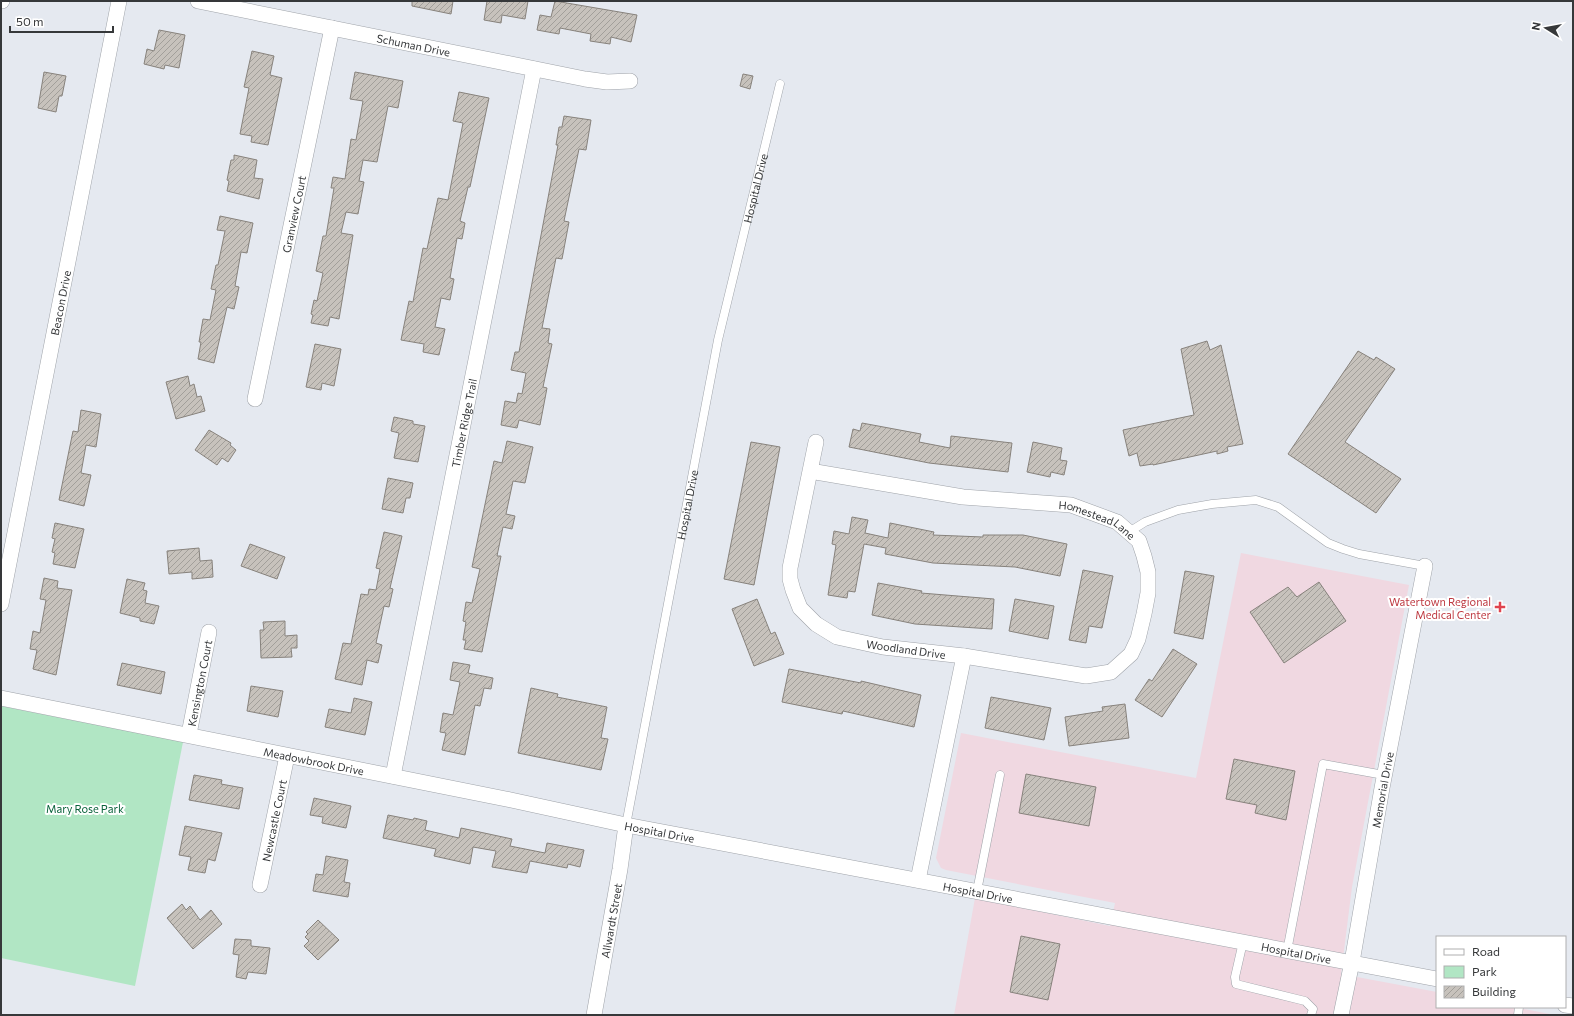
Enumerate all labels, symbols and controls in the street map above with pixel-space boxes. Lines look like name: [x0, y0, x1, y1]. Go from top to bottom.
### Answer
scale bar: [10, 8, 113, 34]
north arrow: [1526, 8, 1566, 48]
text: 50 m: [16, 14, 44, 28]
text: N: [1529, 21, 1543, 31]
street label: Schuman Drive: [376, 31, 452, 58]
street label: Hospital Drive: [740, 152, 770, 224]
street label: Granview Court: [279, 174, 308, 254]
street label: Beacon Drive: [47, 269, 73, 336]
street label: Timber Ridge Trail: [448, 377, 479, 469]
street label: Hospital Drive: [674, 468, 700, 541]
street label: Homestead Lane: [1058, 498, 1138, 542]
place label: Watertown Regional Medical Center: [1389, 595, 1492, 621]
marker: Watertown Regional Medical Center: [1494, 601, 1506, 613]
street label: Woodland Drive: [866, 637, 947, 661]
street label: Kensington Court: [184, 638, 214, 727]
street label: Meadowbrook Drive: [262, 744, 365, 777]
street label: Memorial Drive: [1369, 750, 1395, 829]
street label: Newcastle Court: [259, 778, 289, 862]
park label: Mary Rose Park: [46, 802, 124, 815]
street label: Hospital Drive: [624, 818, 696, 844]
street label: Hospital Drive: [942, 879, 1014, 905]
street label: Allwardt Street: [598, 881, 624, 959]
legend: [1436, 936, 1566, 1008]
street label: Hospital Drive: [1260, 939, 1332, 965]
text: Road: [1472, 944, 1500, 958]
text: Park: [1472, 964, 1498, 978]
text: Building: [1472, 984, 1516, 998]

